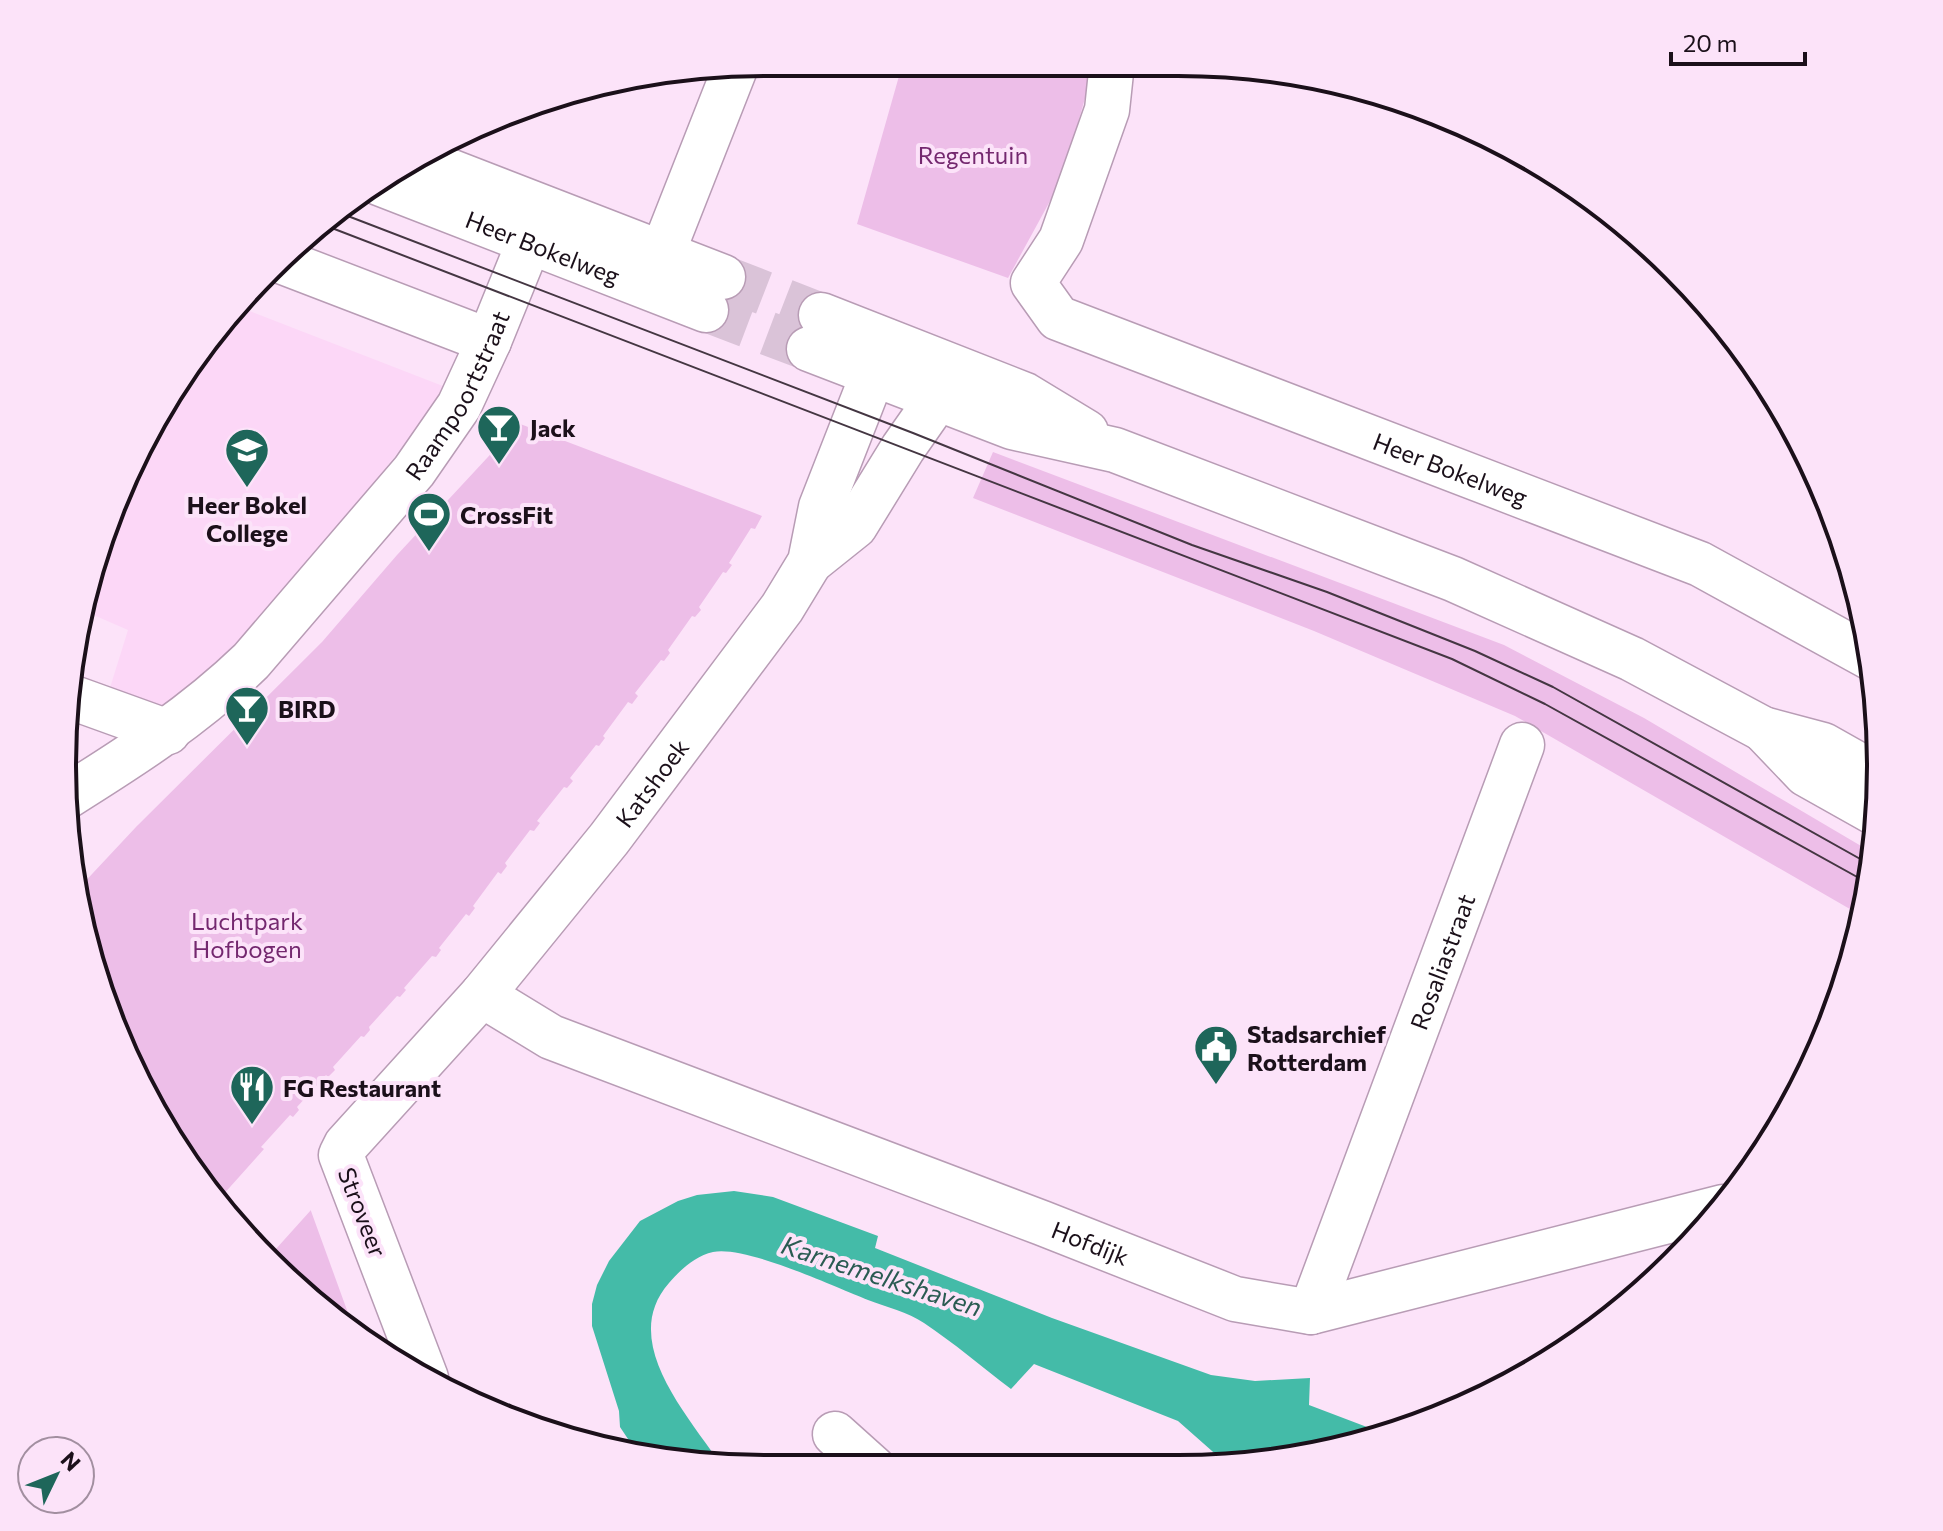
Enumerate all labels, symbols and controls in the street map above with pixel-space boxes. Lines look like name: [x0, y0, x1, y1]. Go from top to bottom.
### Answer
scale bar: [1671, 16, 1805, 66]
text: 20 m: [1683, 28, 1737, 57]
park label: Regentuin: [918, 140, 1028, 169]
street label: Heer Bokelweg: [462, 204, 624, 290]
street label: Raampoortstraat: [398, 306, 514, 485]
bar icon: Jack: [475, 403, 523, 466]
place label: Jack: [530, 413, 576, 442]
school or university icon: Heer Bokel College: [223, 426, 271, 489]
street label: Heer Bokelweg: [1369, 426, 1532, 511]
place label: Heer Bokel College: [187, 490, 307, 547]
sports icon: CrossFit: [405, 490, 453, 553]
place label: CrossFit: [460, 500, 553, 529]
bar icon: BIRD: [223, 684, 271, 747]
place label: BIRD: [278, 694, 336, 723]
street label: Katshoek: [609, 733, 694, 833]
street label: Rosaliastraat: [1403, 889, 1480, 1033]
park label: Luchtpark Hofbogen: [191, 906, 303, 963]
place label: Stadsarchief Rotterdam: [1247, 1019, 1386, 1076]
public building icon: Stadsarchief Rotterdam: [1192, 1023, 1240, 1086]
restaurant icon: FG Restaurant: [228, 1063, 276, 1126]
place label: FG Restaurant: [283, 1073, 441, 1102]
street label: Stroveer: [333, 1163, 393, 1261]
street label: Hofdijk: [1048, 1214, 1133, 1270]
water label: Karnemelkshaven: [778, 1228, 986, 1322]
north arrow: [16, 1435, 96, 1515]
text: N: [55, 1446, 86, 1476]

